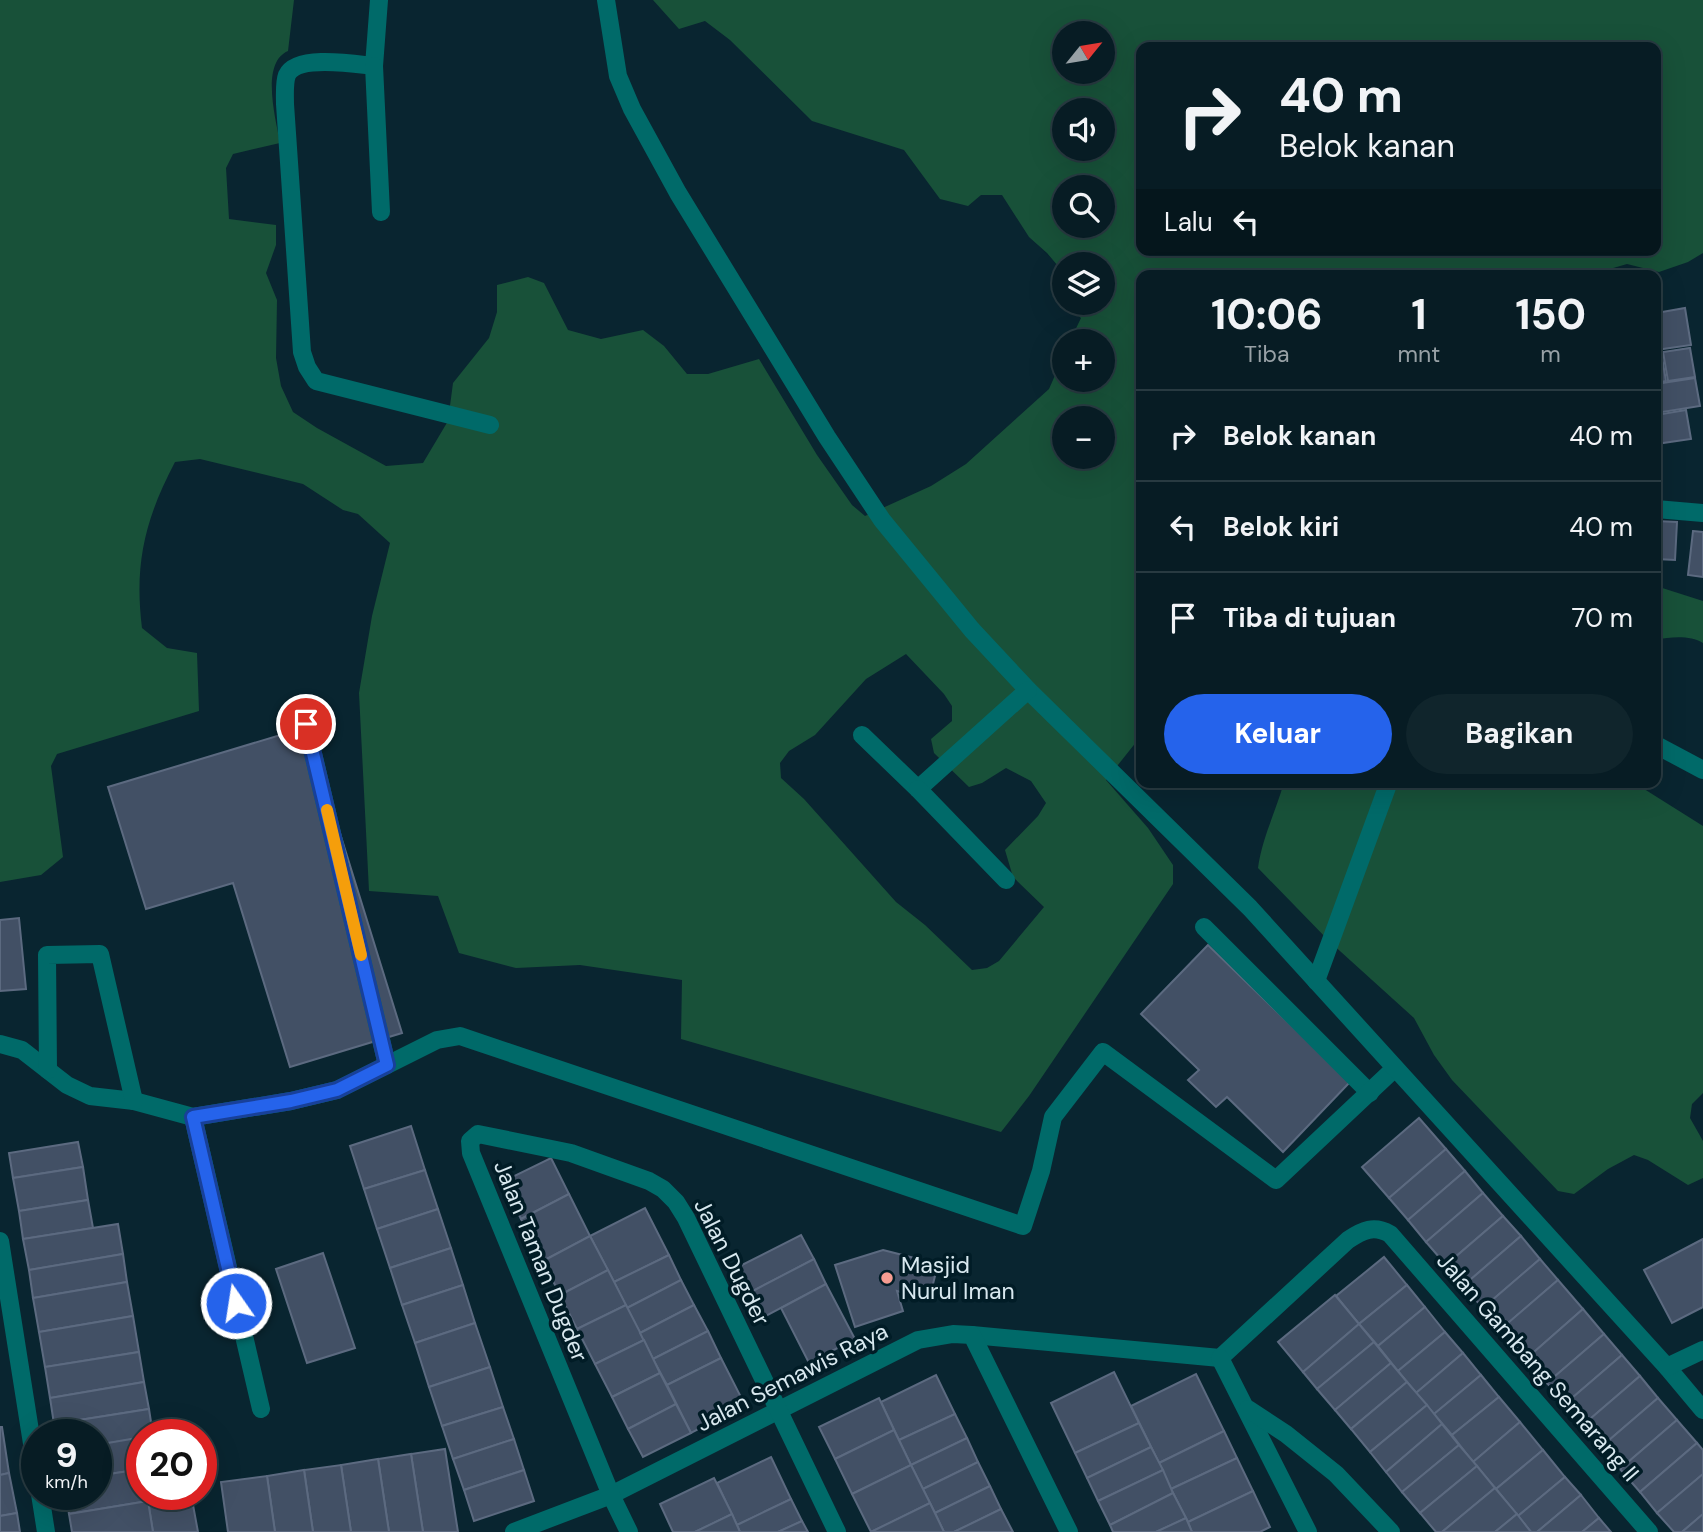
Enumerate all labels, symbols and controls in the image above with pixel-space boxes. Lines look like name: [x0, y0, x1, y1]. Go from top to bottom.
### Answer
north arrow: [1052, 21, 1115, 84]
map controls: [1052, 21, 1115, 469]
text: 40 m: [1279, 63, 1403, 127]
icon: right: [1164, 70, 1255, 161]
button: sound: [1052, 98, 1115, 161]
text: Belok kanan: [1279, 125, 1455, 167]
button: search: [1052, 175, 1115, 238]
icon: left: [1227, 203, 1265, 241]
text: Lalu: [1164, 205, 1213, 239]
button: layers: [1052, 252, 1115, 315]
text: 10:06: [1211, 287, 1323, 342]
text: 1: [1411, 287, 1427, 342]
text: 150: [1515, 287, 1586, 342]
button: +: [1052, 329, 1115, 392]
text: Tiba: [1244, 339, 1289, 369]
text: mnt: [1398, 339, 1440, 369]
text: m: [1540, 339, 1561, 369]
button: −: [1052, 406, 1115, 469]
icon: right: [1164, 417, 1202, 455]
text: Belok kanan: [1223, 419, 1376, 453]
text: 40 m: [1569, 419, 1633, 453]
icon: left: [1164, 508, 1202, 546]
text: Belok kiri: [1223, 510, 1339, 544]
text: 40 m: [1569, 510, 1633, 544]
icon: arrive: [1164, 599, 1202, 637]
text: Tiba di tujuan: [1223, 601, 1396, 635]
text: 70 m: [1572, 601, 1633, 635]
pin: [276, 694, 336, 754]
button: Keluar: [1164, 694, 1392, 774]
button: Bagikan: [1406, 694, 1633, 774]
icon: arrive: [287, 705, 325, 743]
street label: Jalan Taman Dugder: [487, 1156, 595, 1366]
street label: Jalan Dugder: [687, 1194, 777, 1330]
street label: Jalan Gambang Semarang II: [1430, 1246, 1646, 1488]
place label: Masjid Nurul Iman: [901, 1250, 1015, 1306]
position arrow: [199, 1266, 273, 1340]
marker: Masjid Nurul Iman: [879, 1270, 895, 1286]
street label: Jalan Semawis Raya: [691, 1316, 893, 1438]
speed limit sign: 20: [126, 1419, 217, 1510]
text: 9: [55, 1432, 78, 1478]
text: km/h: [45, 1470, 88, 1494]

